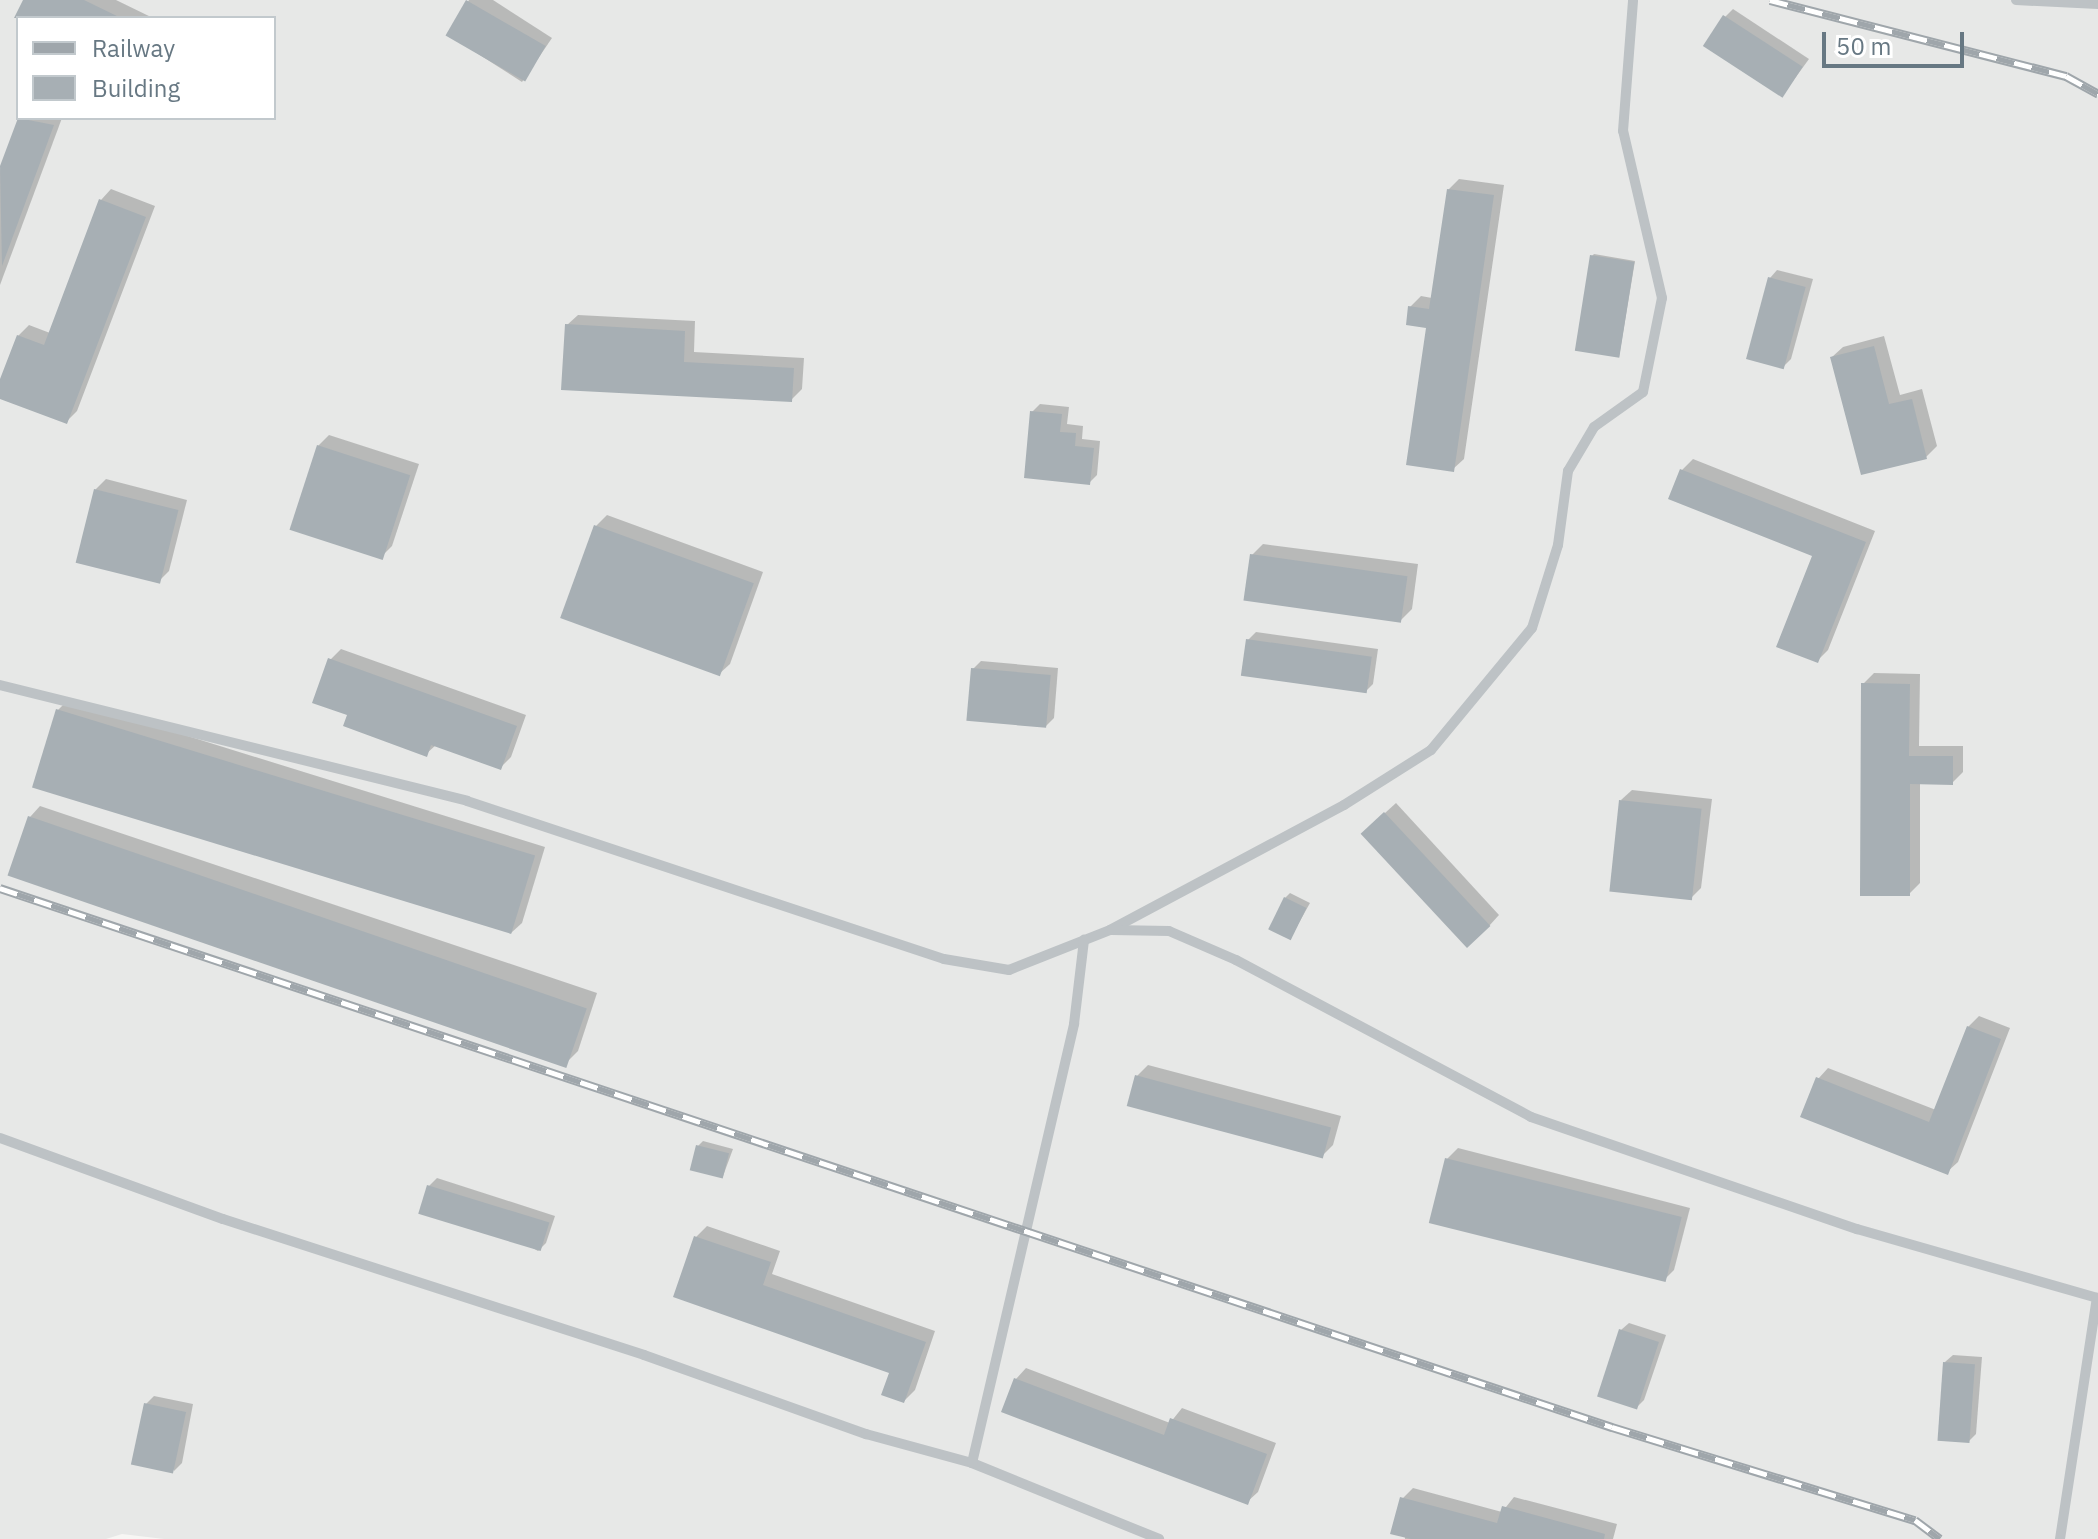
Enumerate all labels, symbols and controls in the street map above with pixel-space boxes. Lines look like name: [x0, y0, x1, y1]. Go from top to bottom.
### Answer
legend: [16, 16, 276, 120]
scale bar: [1826, 16, 1968, 66]
text: 50 m: [1836, 30, 1891, 62]
text: Railway: [92, 32, 175, 64]
text: Building: [92, 72, 180, 104]

